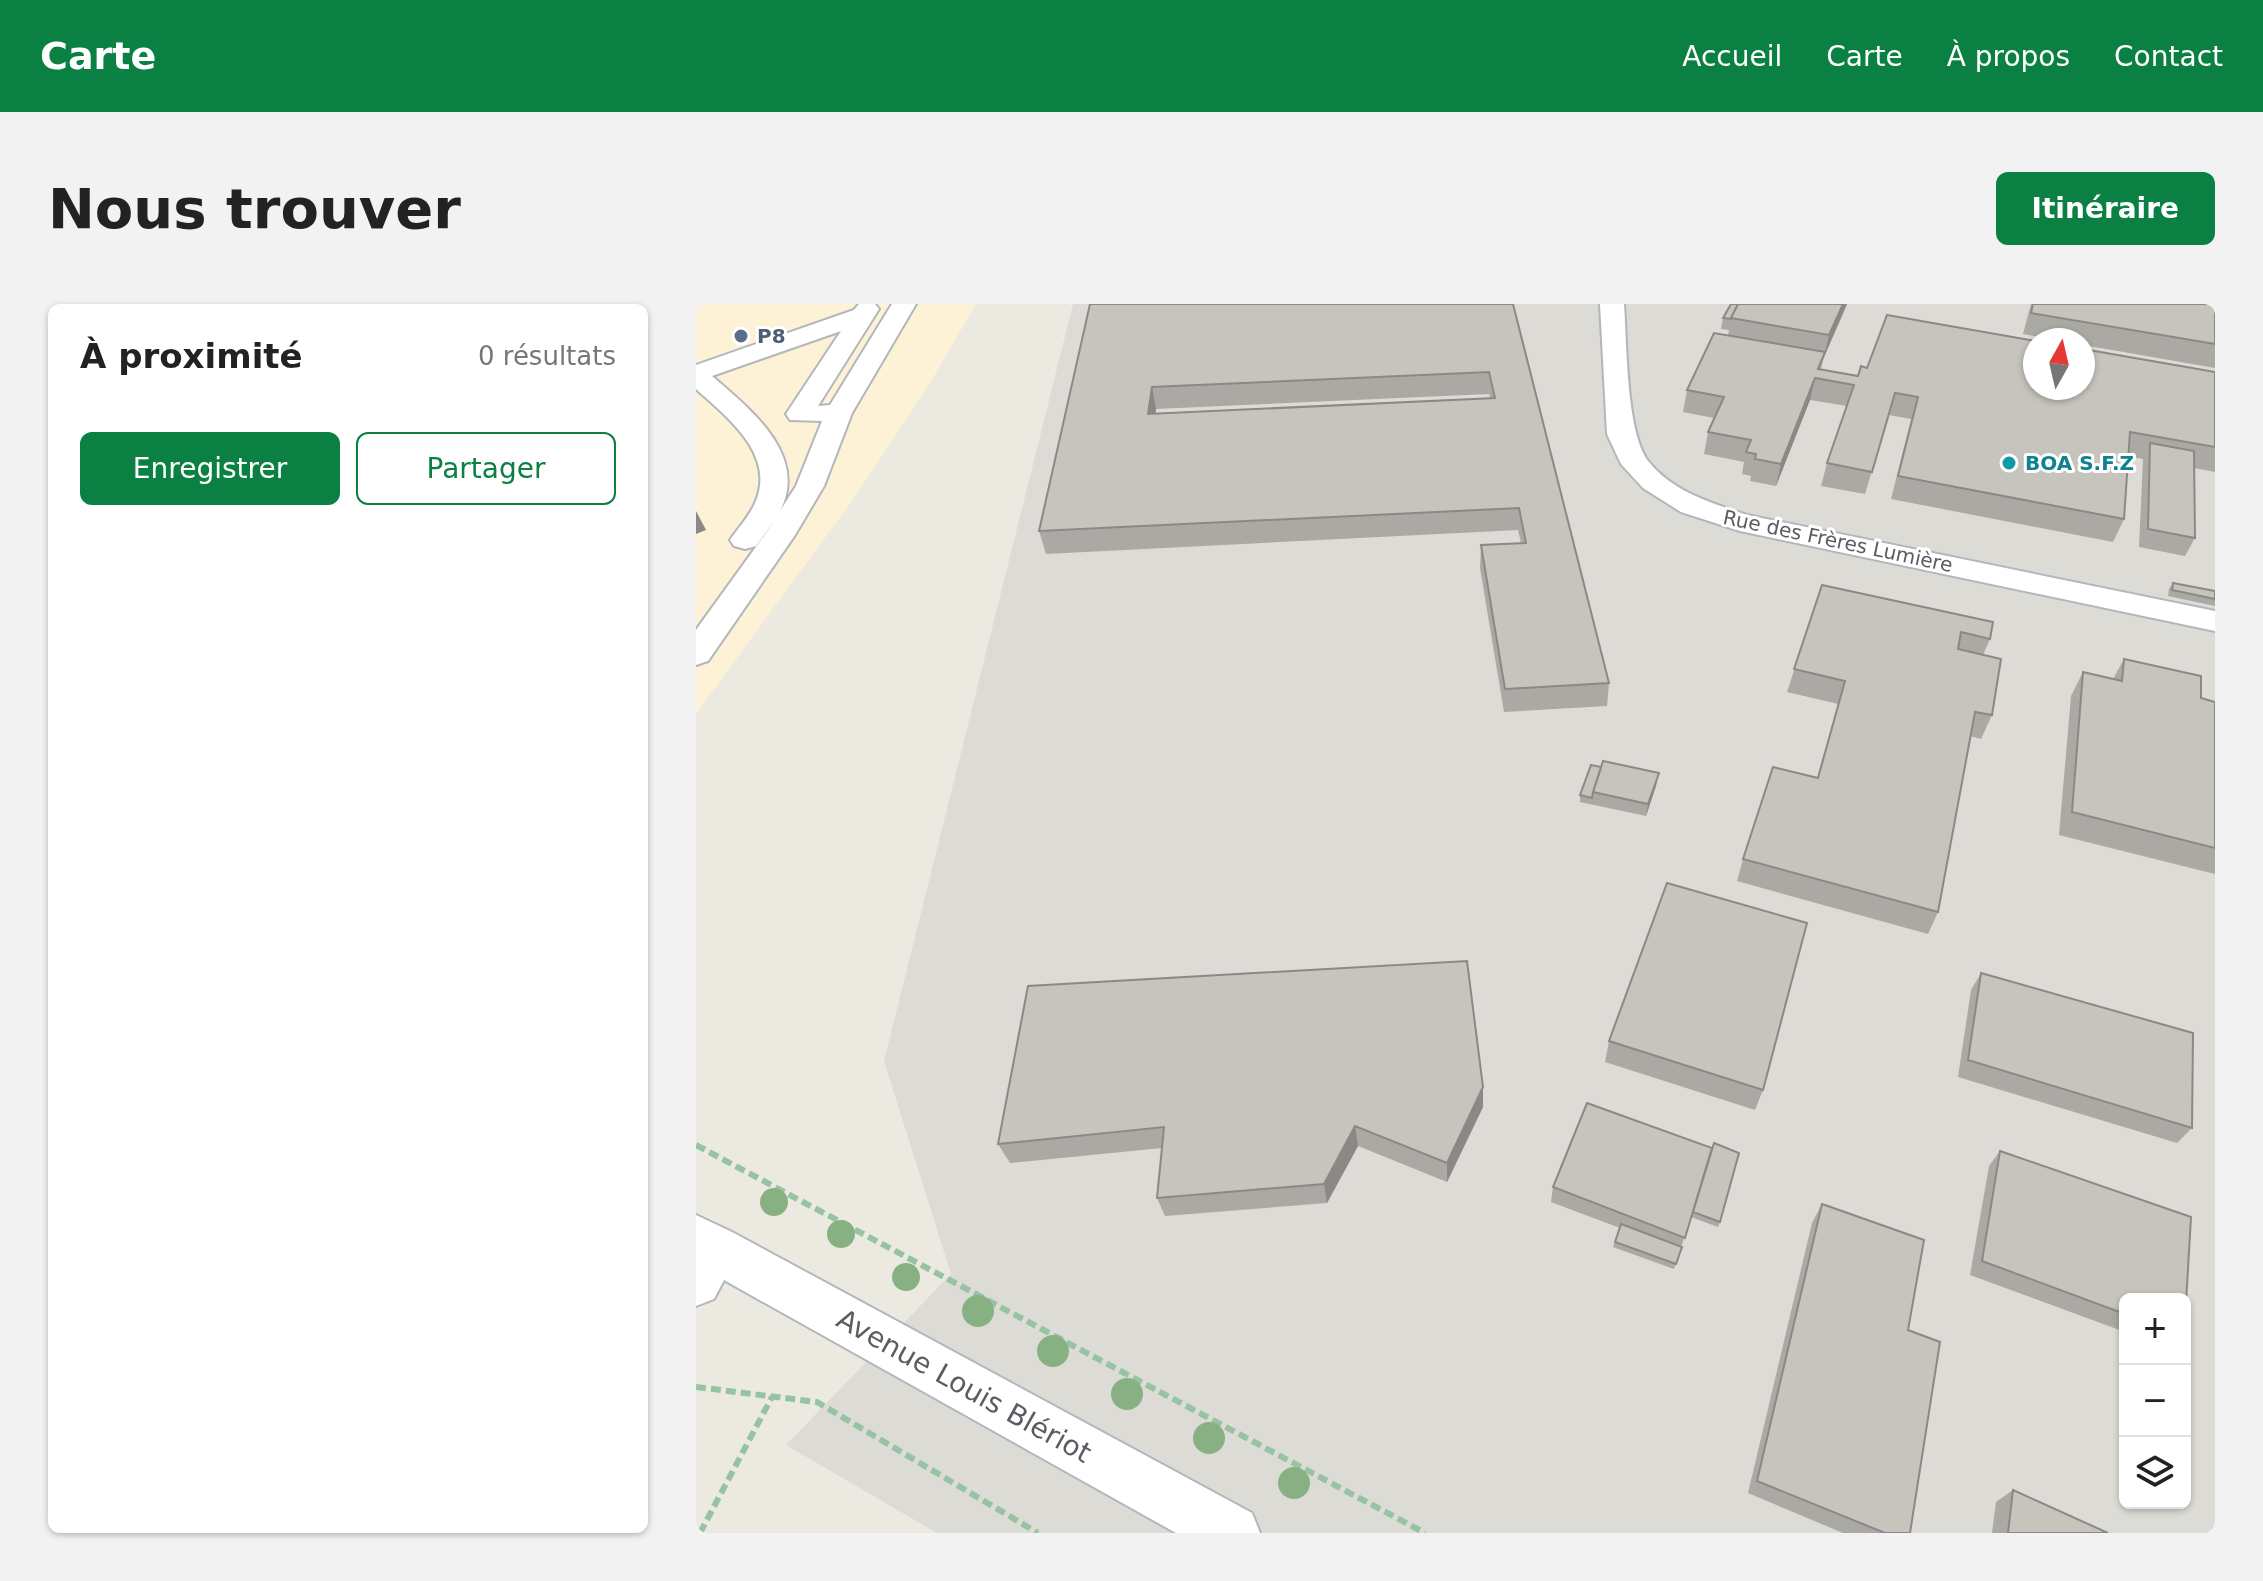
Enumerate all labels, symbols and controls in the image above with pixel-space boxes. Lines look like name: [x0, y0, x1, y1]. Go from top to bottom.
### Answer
text: Carte: [40, 34, 156, 78]
text: Accueil: [1682, 40, 1782, 73]
text: Carte: [1826, 40, 1903, 73]
text: À propos: [1947, 40, 2070, 73]
text: Contact: [2114, 40, 2223, 73]
button: Itinéraire: [1996, 172, 2215, 245]
text: Nous trouver: [48, 176, 461, 241]
place label: P8: [757, 324, 786, 348]
marker: P8: [732, 327, 750, 345]
north arrow: [2023, 328, 2095, 400]
text: À proximité: [80, 336, 303, 376]
text: 0 résultats: [478, 341, 616, 371]
button: Enregistrer: [80, 432, 340, 505]
button: Partager: [356, 432, 616, 505]
place label: BOA S.F.Z: [2025, 451, 2134, 475]
marker: BOA S.F.Z: [2000, 454, 2018, 472]
street label: Rue des Frères Lumière: [1721, 505, 1955, 577]
map controls: [2119, 1293, 2191, 1509]
button: +: [2119, 1293, 2191, 1365]
street label: Avenue Louis Blériot: [831, 1302, 1097, 1470]
button: −: [2119, 1365, 2191, 1437]
button: layers: [2119, 1437, 2191, 1509]

